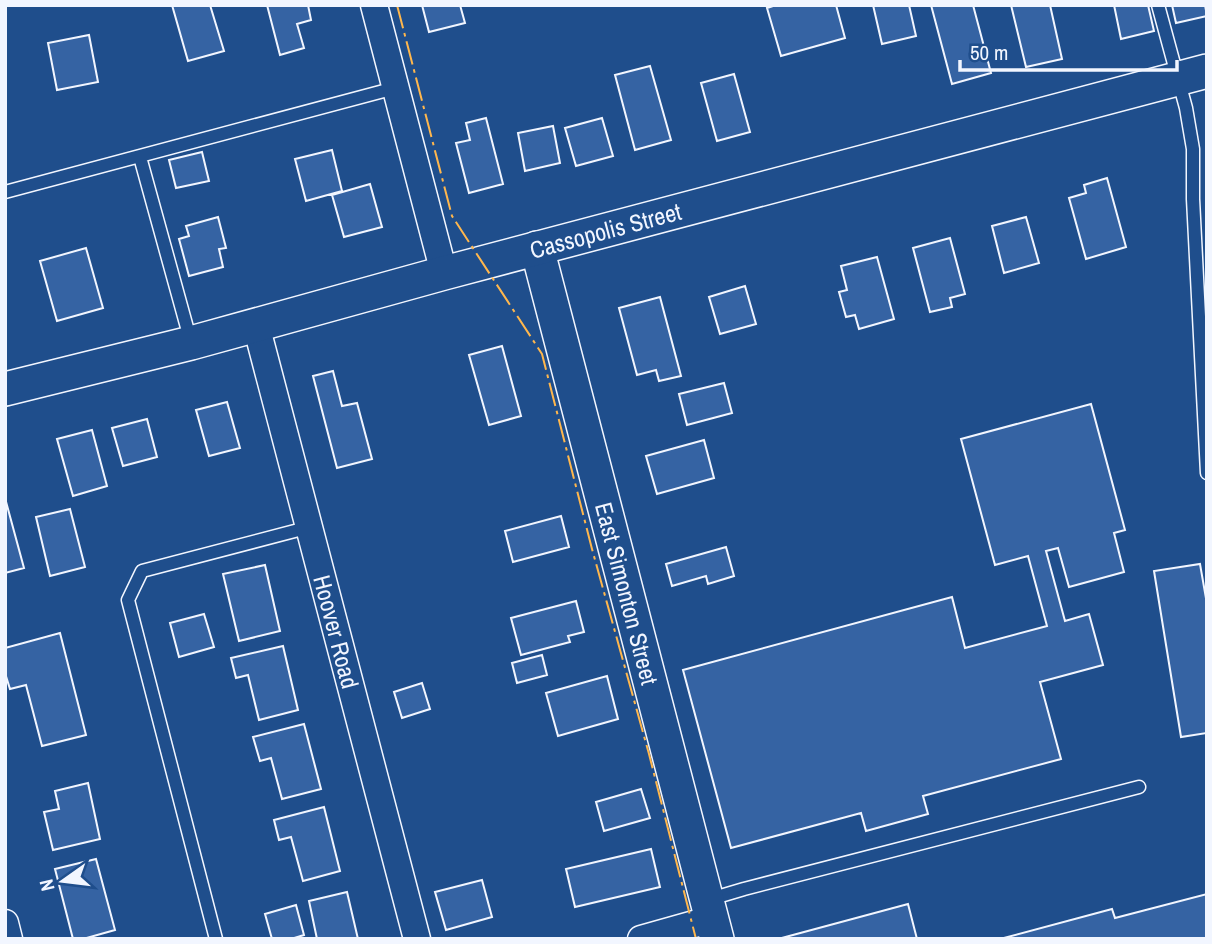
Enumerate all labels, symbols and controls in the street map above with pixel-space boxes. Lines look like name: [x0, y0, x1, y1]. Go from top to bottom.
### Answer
scale bar: [960, 28, 1177, 72]
text: 50 m: [970, 38, 1008, 67]
street label: Cassopolis Street: [526, 195, 685, 266]
street label: East Simonton Street: [588, 499, 666, 689]
street label: Hoover Road: [306, 571, 367, 692]
north arrow: [28, 846, 98, 916]
text: N: [33, 877, 60, 894]

